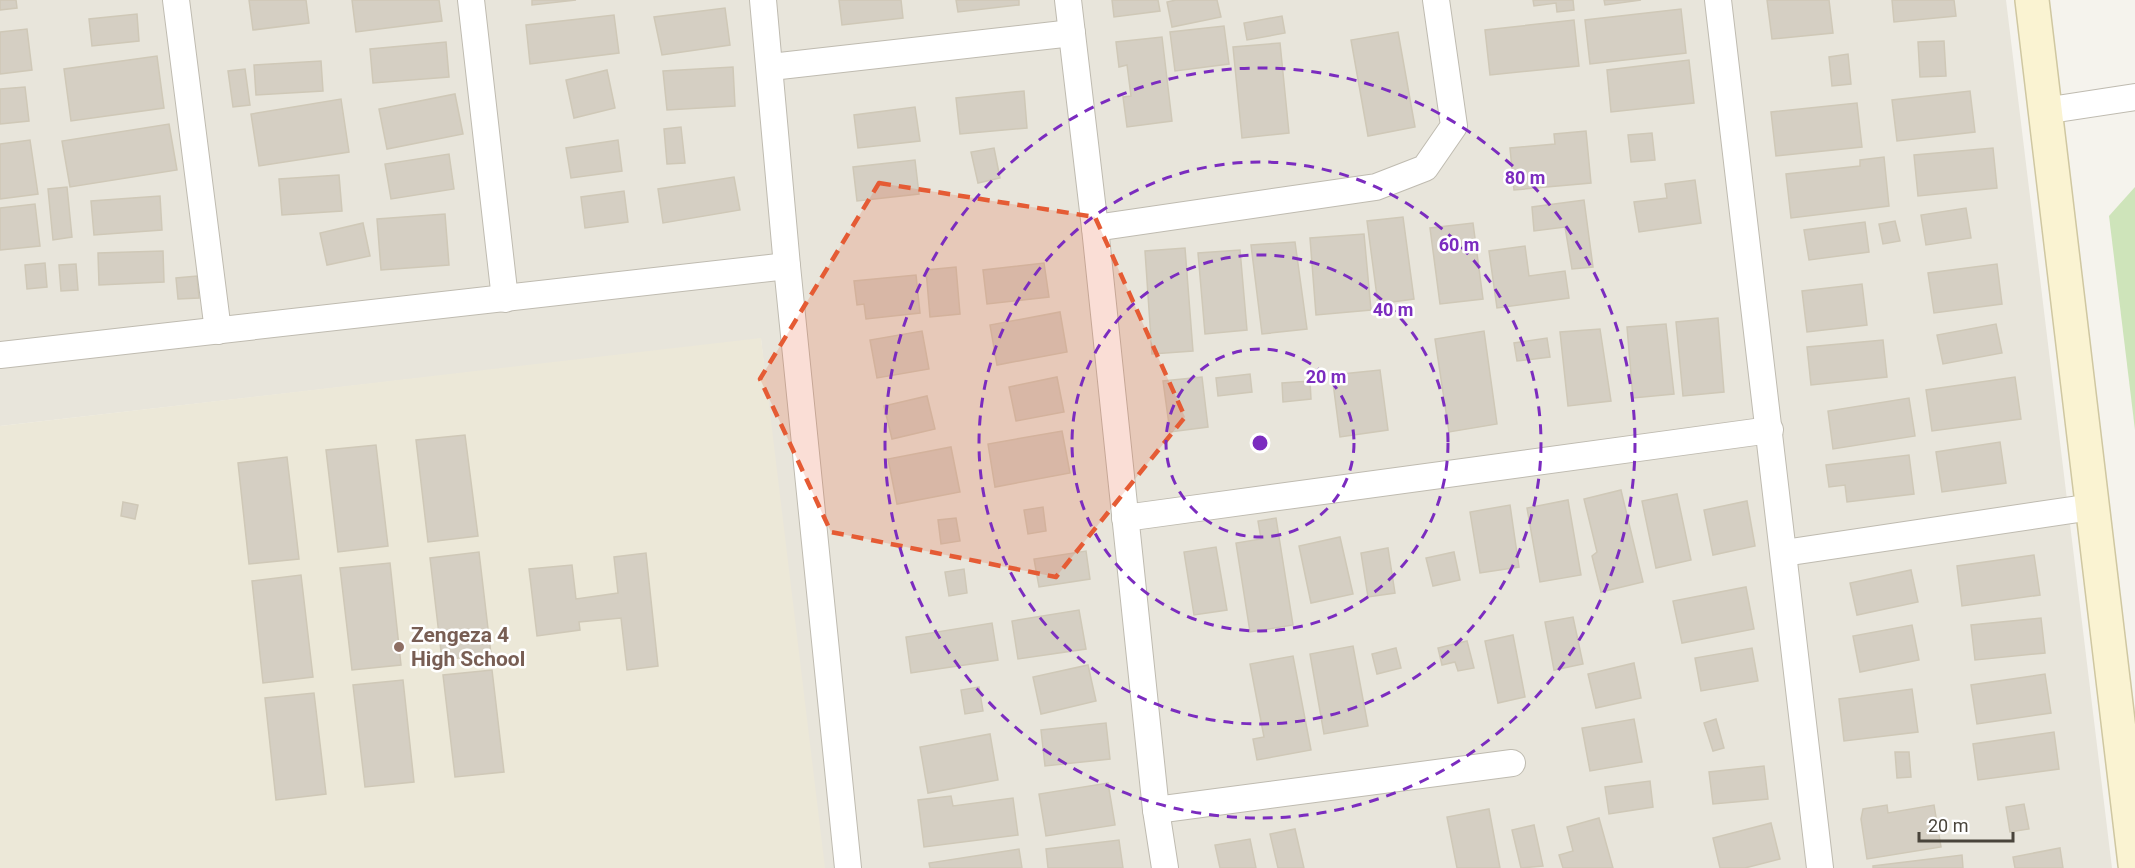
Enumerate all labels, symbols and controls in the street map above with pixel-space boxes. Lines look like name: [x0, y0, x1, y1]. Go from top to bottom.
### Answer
text: 80 m: [1505, 167, 1545, 188]
text: 60 m: [1439, 234, 1479, 255]
text: 40 m: [1373, 299, 1413, 320]
text: 20 m: [1306, 366, 1346, 387]
centre of rings: [1250, 433, 1270, 453]
place label: Zengeza 4 High School: [411, 623, 525, 671]
marker: Zengeza 4 High School: [392, 640, 406, 654]
scale bar: [1919, 805, 2014, 843]
text: 20 m: [1928, 815, 1968, 836]

